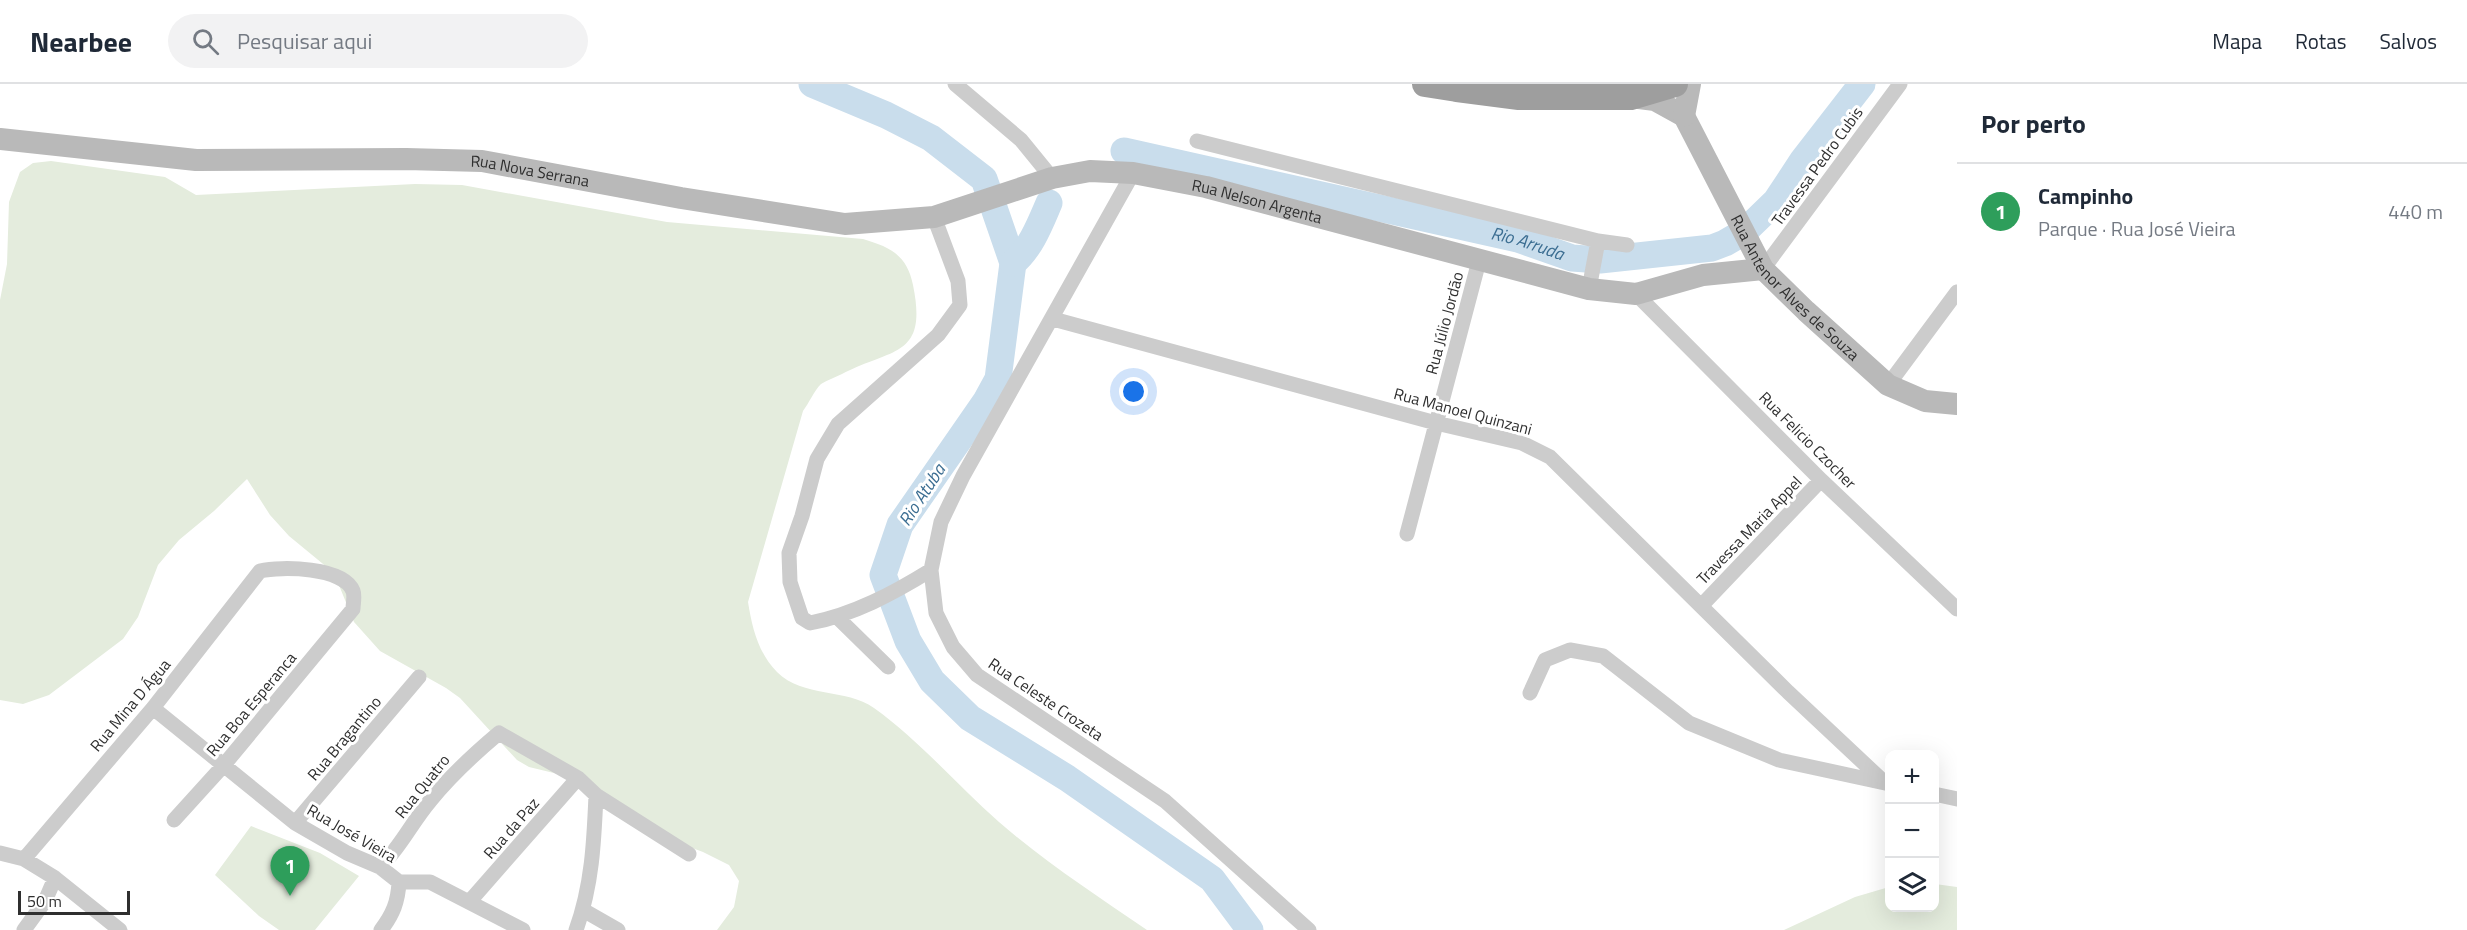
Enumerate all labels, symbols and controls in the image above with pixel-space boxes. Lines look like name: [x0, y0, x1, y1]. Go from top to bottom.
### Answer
search box: [168, 14, 588, 68]
text: Nearbee: [30, 20, 132, 63]
text: Pesquisar aqui: [237, 24, 372, 58]
icon: search: [189, 25, 222, 58]
text: Mapa: [2212, 25, 2262, 57]
text: Rotas: [2295, 25, 2346, 57]
text: Salvos: [2379, 25, 2437, 57]
street label: Travessa Pedro Cubis: [1765, 101, 1869, 231]
text: Por perto: [1981, 104, 2086, 143]
street label: Rua Nova Serrana: [470, 149, 592, 193]
street label: Rua Nelson Argenta: [1190, 173, 1325, 229]
text: Campinho: [2038, 179, 2133, 213]
text: 1: [1995, 196, 2006, 227]
text: 440 m: [2388, 196, 2443, 227]
street label: Rua Antenor Alves de Souza: [1725, 210, 1865, 366]
text: Parque · Rua José Vieira: [2038, 213, 2236, 244]
water label: Rio Arruda: [1489, 219, 1569, 267]
street label: Rua Júlio Jordão: [1419, 269, 1469, 377]
your location: [1119, 377, 1148, 406]
street label: Rua Manoel Quinzani: [1391, 381, 1535, 441]
street label: Rua Felicio Czocher: [1754, 386, 1863, 495]
water label: Rio Atuba: [891, 458, 952, 531]
street label: Travessa Maria Appel: [1691, 470, 1807, 590]
street label: Rua Boa Esperanca: [200, 647, 302, 761]
street label: Rua Celeste Crozeta: [984, 652, 1108, 746]
street label: Rua Mina D Água: [84, 653, 176, 757]
street label: Rua Bragantino: [301, 690, 387, 786]
street label: Rua Quatro: [389, 749, 455, 823]
map controls: [1885, 750, 1939, 912]
button: +: [1885, 750, 1939, 804]
street label: Rua da Paz: [477, 792, 545, 864]
street label: Rua José Vieira: [303, 798, 401, 868]
button: −: [1885, 804, 1939, 858]
pin: 1: [270, 846, 310, 896]
button: layers: [1885, 858, 1939, 912]
scale bar: [18, 888, 130, 916]
text: 50 m: [27, 889, 62, 913]

